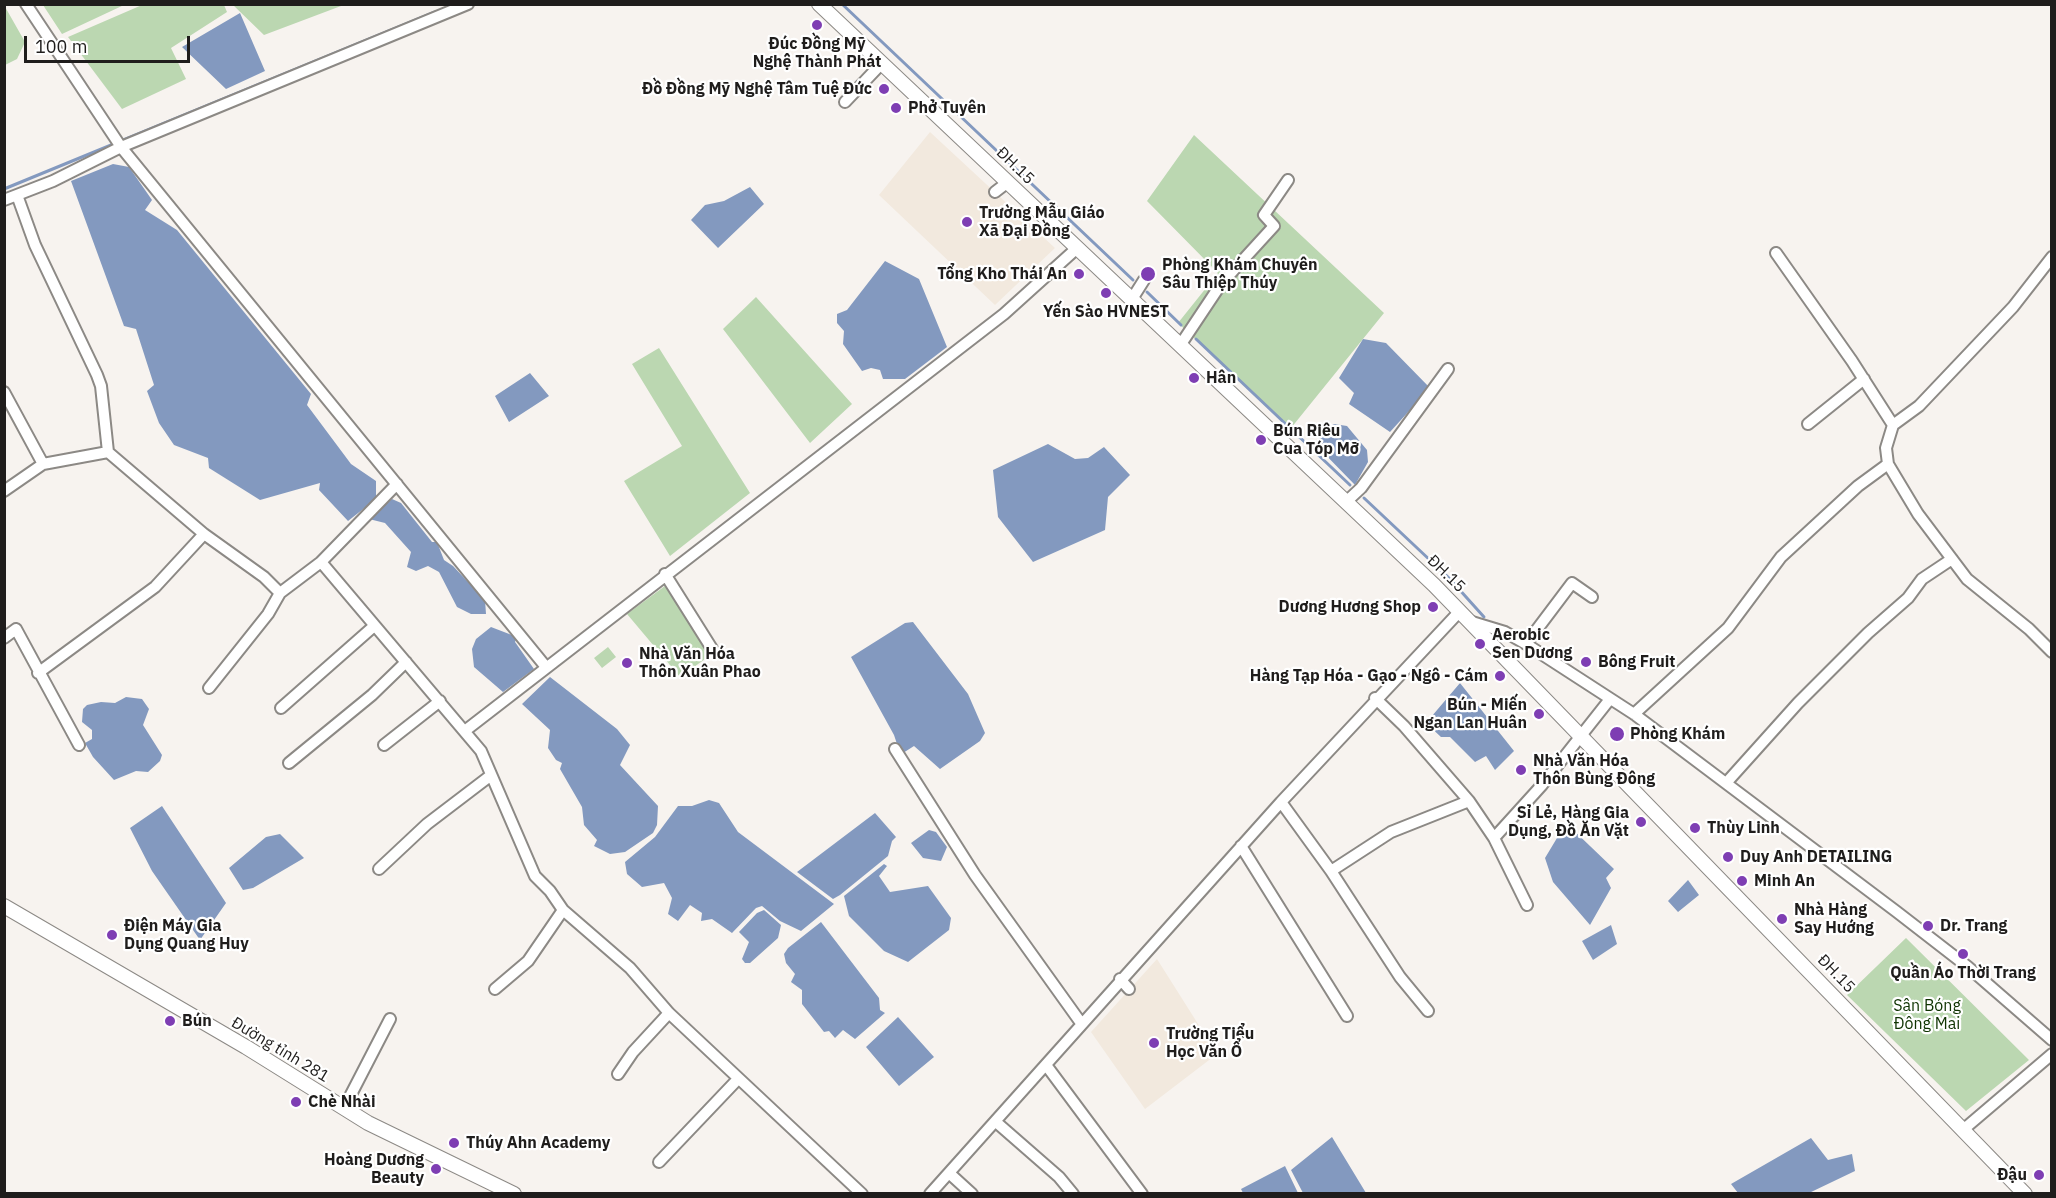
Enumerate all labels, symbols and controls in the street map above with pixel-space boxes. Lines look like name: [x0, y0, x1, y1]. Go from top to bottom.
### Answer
marker: Đúc Đồng Mỹ Nghệ Thành Phát: [810, 18, 824, 32]
scale bar: [27, 24, 194, 62]
place label: Đúc Đồng Mỹ Nghệ Thành Phát: [753, 34, 881, 72]
text: 100 m: [35, 35, 87, 58]
place label: Đồ Đồng Mỹ Nghệ Tâm Tuệ Đức: [642, 79, 872, 99]
marker: Đồ Đồng Mỹ Nghệ Tâm Tuệ Đức: [877, 82, 891, 96]
place label: Phở Tuyên: [908, 98, 986, 118]
marker: Phở Tuyên: [889, 101, 903, 115]
street label: ĐH.15: [992, 143, 1038, 189]
place label: Trường Mẫu Giáo Xã Đại Đồng: [979, 203, 1105, 241]
marker: Trường Mẫu Giáo Xã Đại Đồng: [960, 215, 974, 229]
place label: Phòng Khám Chuyên Sâu Thiệp Thúy: [1162, 255, 1317, 293]
place label: Tổng Kho Thái An: [937, 264, 1067, 284]
marker: Phòng Khám Chuyên Sâu Thiệp Thúy: [1139, 265, 1157, 283]
marker: Tổng Kho Thái An: [1072, 267, 1086, 281]
marker: Yến Sào HVNEST: [1099, 286, 1113, 300]
place label: Yến Sào HVNEST: [1043, 302, 1169, 322]
place label: Hân: [1206, 368, 1236, 388]
marker: Hân: [1187, 371, 1201, 385]
place label: Bún Riêu Cua Tóp Mỡ: [1273, 421, 1359, 459]
marker: Bún Riêu Cua Tóp Mỡ: [1254, 433, 1268, 447]
street label: ĐH.15: [1423, 551, 1469, 597]
place label: Dương Hương Shop: [1279, 597, 1421, 617]
marker: Dương Hương Shop: [1426, 600, 1440, 614]
place label: Aerobic Sen Dương: [1492, 625, 1572, 663]
marker: Aerobic Sen Dương: [1473, 637, 1487, 651]
place label: Nhà Văn Hóa Thôn Xuân Phao: [639, 644, 761, 682]
place label: Bông Fruit: [1598, 652, 1675, 672]
marker: Bông Fruit: [1579, 655, 1593, 669]
marker: Nhà Văn Hóa Thôn Xuân Phao: [620, 656, 634, 670]
place label: Hàng Tạp Hóa - Gạo - Ngô - Cám: [1250, 666, 1488, 686]
marker: Hàng Tạp Hóa - Gạo - Ngô - Cám: [1493, 669, 1507, 683]
place label: Bún - Miến Ngan Lan Huân: [1413, 695, 1527, 733]
marker: Bún - Miến Ngan Lan Huân: [1532, 707, 1546, 721]
place label: Phòng Khám: [1630, 724, 1725, 744]
marker: Phòng Khám: [1608, 725, 1626, 743]
place label: Nhà Văn Hóa Thôn Bùng Đông: [1533, 751, 1655, 789]
marker: Nhà Văn Hóa Thôn Bùng Đông: [1514, 763, 1528, 777]
place label: Sỉ Lẻ, Hàng Gia Dụng, Đồ Ăn Vặt: [1508, 803, 1629, 841]
marker: Sỉ Lẻ, Hàng Gia Dụng, Đồ Ăn Vặt: [1634, 815, 1648, 829]
place label: Thùy Linh: [1707, 818, 1780, 838]
marker: Thùy Linh: [1688, 821, 1702, 835]
place label: Duy Anh DETAILING: [1740, 847, 1892, 867]
marker: Duy Anh DETAILING: [1721, 850, 1735, 864]
place label: Minh An: [1754, 871, 1815, 891]
marker: Minh An: [1735, 874, 1749, 888]
place label: Nhà Hàng Say Hướng: [1794, 900, 1874, 938]
marker: Nhà Hàng Say Hướng: [1775, 912, 1789, 926]
place label: Điện Máy Gia Dụng Quang Huy: [124, 916, 249, 954]
place label: Dr. Trang: [1940, 916, 2007, 936]
marker: Dr. Trang: [1921, 919, 1935, 933]
marker: Điện Máy Gia Dụng Quang Huy: [105, 928, 119, 942]
marker: Quần Áo Thời Trang: [1956, 947, 1970, 961]
street label: ĐH.15: [1813, 951, 1859, 997]
place label: Quần Áo Thời Trang: [1890, 963, 2036, 983]
park label: Sân Bóng Đông Mai: [1893, 996, 1961, 1034]
place label: Bún: [182, 1011, 212, 1031]
street label: Đường tỉnh 281: [228, 1013, 332, 1087]
marker: Bún: [163, 1014, 177, 1028]
place label: Trường Tiểu Học Văn Ổ: [1166, 1024, 1254, 1062]
marker: Trường Tiểu Học Văn Ổ: [1147, 1036, 1161, 1050]
place label: Chè Nhài: [308, 1092, 376, 1112]
marker: Chè Nhài: [289, 1095, 303, 1109]
place label: Thúy Ahn Academy: [466, 1133, 610, 1153]
marker: Thúy Ahn Academy: [447, 1136, 461, 1150]
place label: Hoàng Dương Beauty: [324, 1150, 424, 1188]
marker: Hoàng Dương Beauty: [429, 1162, 443, 1176]
place label: Đậu: [1997, 1165, 2027, 1185]
marker: Đậu: [2032, 1168, 2046, 1182]

